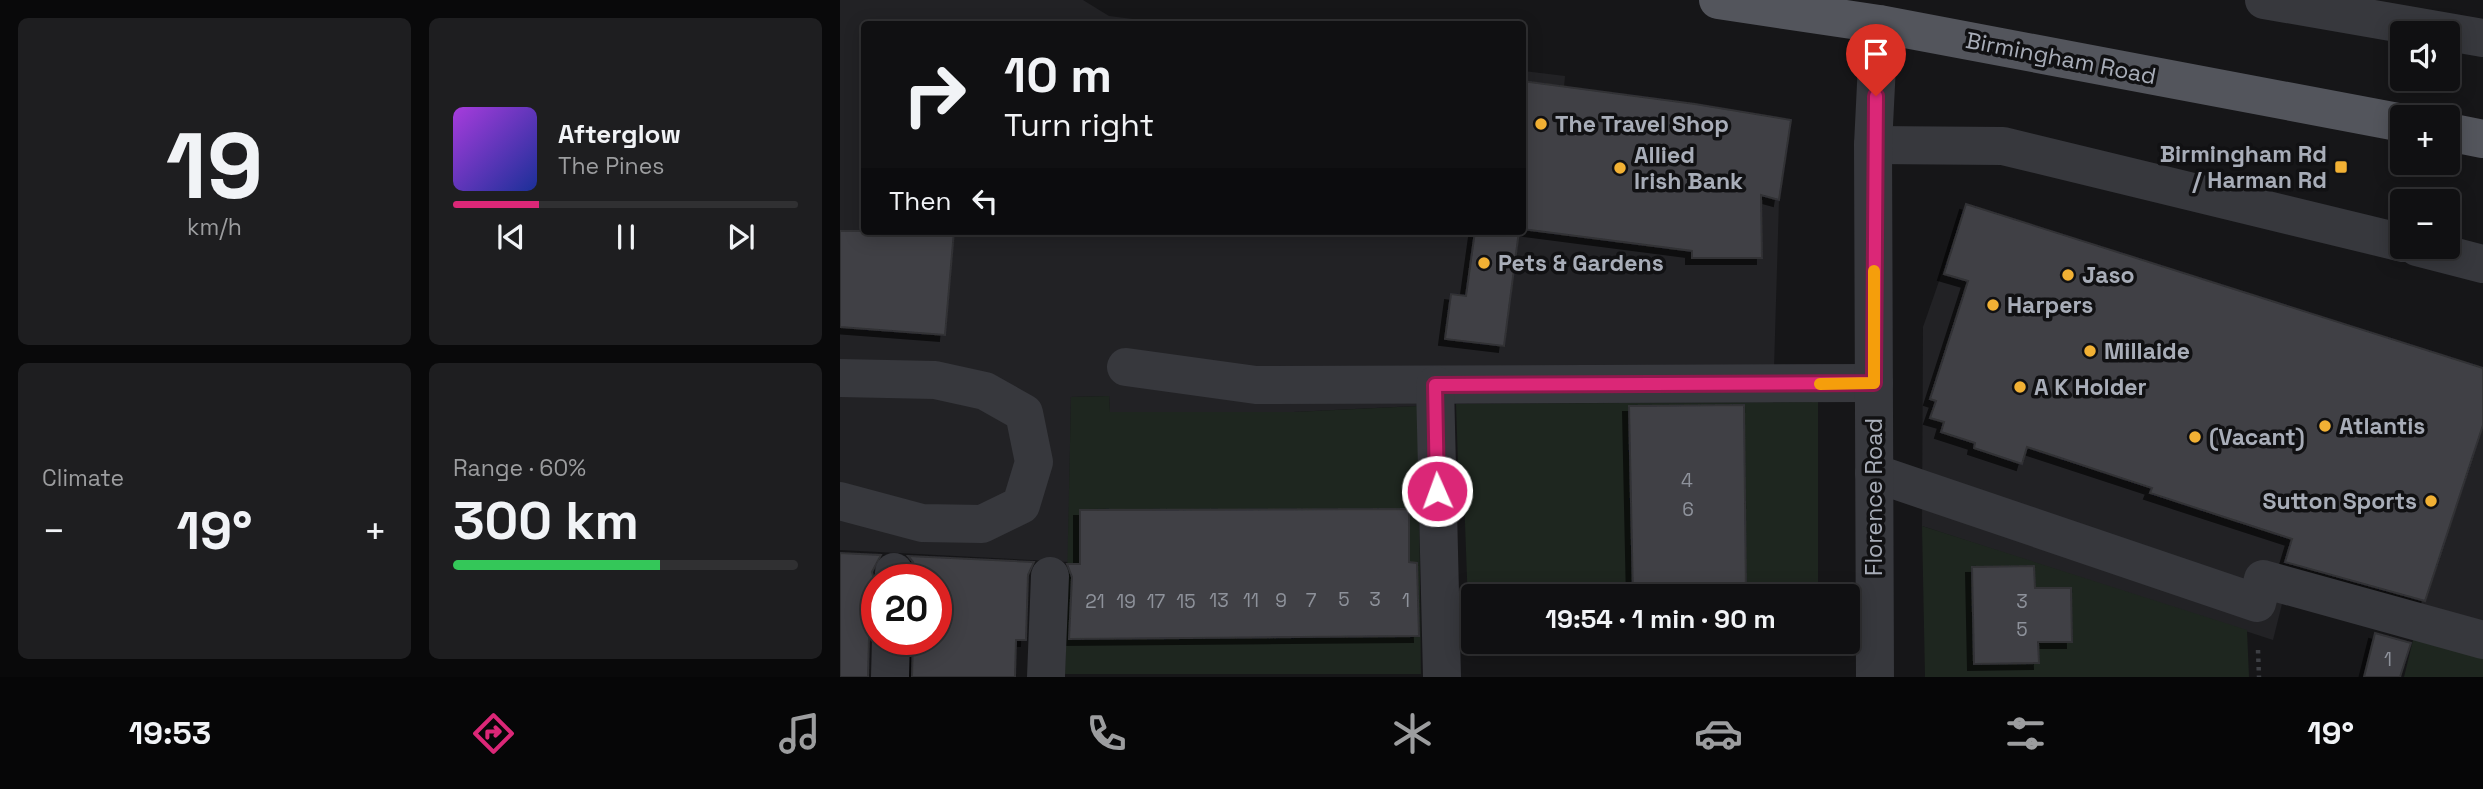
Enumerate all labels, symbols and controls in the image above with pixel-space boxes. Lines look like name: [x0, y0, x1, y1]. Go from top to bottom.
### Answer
map controls: [2390, 21, 2460, 259]
button: sound: [2390, 21, 2460, 91]
pin: [1846, 24, 1906, 96]
street label: Birmingham Road: [1963, 25, 2159, 91]
icon: arrive: [1857, 35, 1895, 73]
text: 10 m: [1004, 44, 1112, 106]
icon: right: [889, 49, 980, 140]
text: Turn right: [1004, 105, 1154, 145]
button: +: [2390, 105, 2460, 175]
text: 19: [166, 108, 263, 225]
place label: The Travel Shop: [1555, 109, 1729, 139]
marker: The Travel Shop: [1533, 116, 1549, 132]
text: Afterglow: [558, 117, 681, 151]
place label: Birmingham Rd / Harman Rd: [2160, 139, 2327, 195]
place label: Allied Irish Bank: [1634, 140, 1743, 196]
text: The Pines: [558, 151, 664, 181]
marker: Birmingham Rd / Harman Rd: [2333, 159, 2349, 175]
marker: Allied Irish Bank: [1612, 160, 1628, 176]
icon: left: [966, 182, 1004, 220]
text: Then: [889, 184, 952, 218]
button: −: [2390, 189, 2460, 259]
text: km/h: [187, 212, 242, 242]
icon: previous: [492, 218, 530, 256]
icon: pause: [607, 218, 645, 256]
icon: next: [722, 218, 760, 256]
place label: Pets & Gardens: [1498, 248, 1664, 278]
marker: Pets & Gardens: [1476, 255, 1492, 271]
place label: Jaso: [2082, 260, 2135, 290]
marker: Jaso: [2060, 267, 2076, 283]
place label: Harpers: [2007, 290, 2093, 320]
marker: Harpers: [1985, 297, 2001, 313]
place label: Millaide: [2104, 336, 2190, 366]
marker: Millaide: [2082, 343, 2098, 359]
place label: A K Holder: [2034, 372, 2147, 402]
marker: A K Holder: [2012, 379, 2028, 395]
place label: Atlantis: [2339, 411, 2425, 441]
street label: Florence Road: [1859, 418, 1889, 576]
marker: Atlantis: [2317, 418, 2333, 434]
place label: (Vacant): [2209, 422, 2305, 452]
marker: (Vacant): [2187, 429, 2203, 445]
text: Range · 60%: [453, 453, 586, 483]
position arrow: [1400, 454, 1474, 528]
text: Climate: [42, 463, 124, 493]
house number: 4: [1681, 468, 1693, 493]
place label: Sutton Sports: [2262, 486, 2417, 516]
text: 300 km: [453, 488, 639, 554]
marker: Sutton Sports: [2423, 493, 2439, 509]
house number: 6: [1682, 497, 1694, 522]
text: 19°: [176, 498, 253, 564]
text: −: [42, 507, 66, 555]
text: +: [363, 507, 387, 555]
speed limit sign: 20: [861, 564, 952, 655]
house number: 5: [1338, 587, 1350, 612]
house number: 3: [1369, 587, 1381, 612]
house number: 13: [1209, 588, 1229, 613]
house number: 11: [1243, 588, 1259, 613]
house number: 9: [1275, 588, 1287, 613]
house number: 7: [1306, 588, 1317, 613]
house number: 1: [1402, 588, 1410, 613]
house number: 21: [1085, 589, 1105, 614]
house number: 19: [1116, 589, 1136, 614]
house number: 17: [1147, 589, 1166, 614]
house number: 15: [1176, 589, 1196, 614]
house number: 3: [2016, 589, 2028, 614]
text: 19:54 · 1 min · 90 m: [1545, 602, 1776, 636]
house number: 5: [2016, 617, 2028, 642]
house number: 1: [2384, 647, 2392, 672]
icon: directions: [469, 709, 518, 758]
icon: music: [775, 709, 824, 758]
icon: phone: [1082, 709, 1131, 758]
icon: climate: [1388, 709, 1437, 758]
icon: car: [1694, 709, 1743, 758]
icon: filters: [2001, 709, 2050, 758]
text: 19:53: [129, 713, 211, 753]
text: 19°: [2307, 713, 2354, 753]

